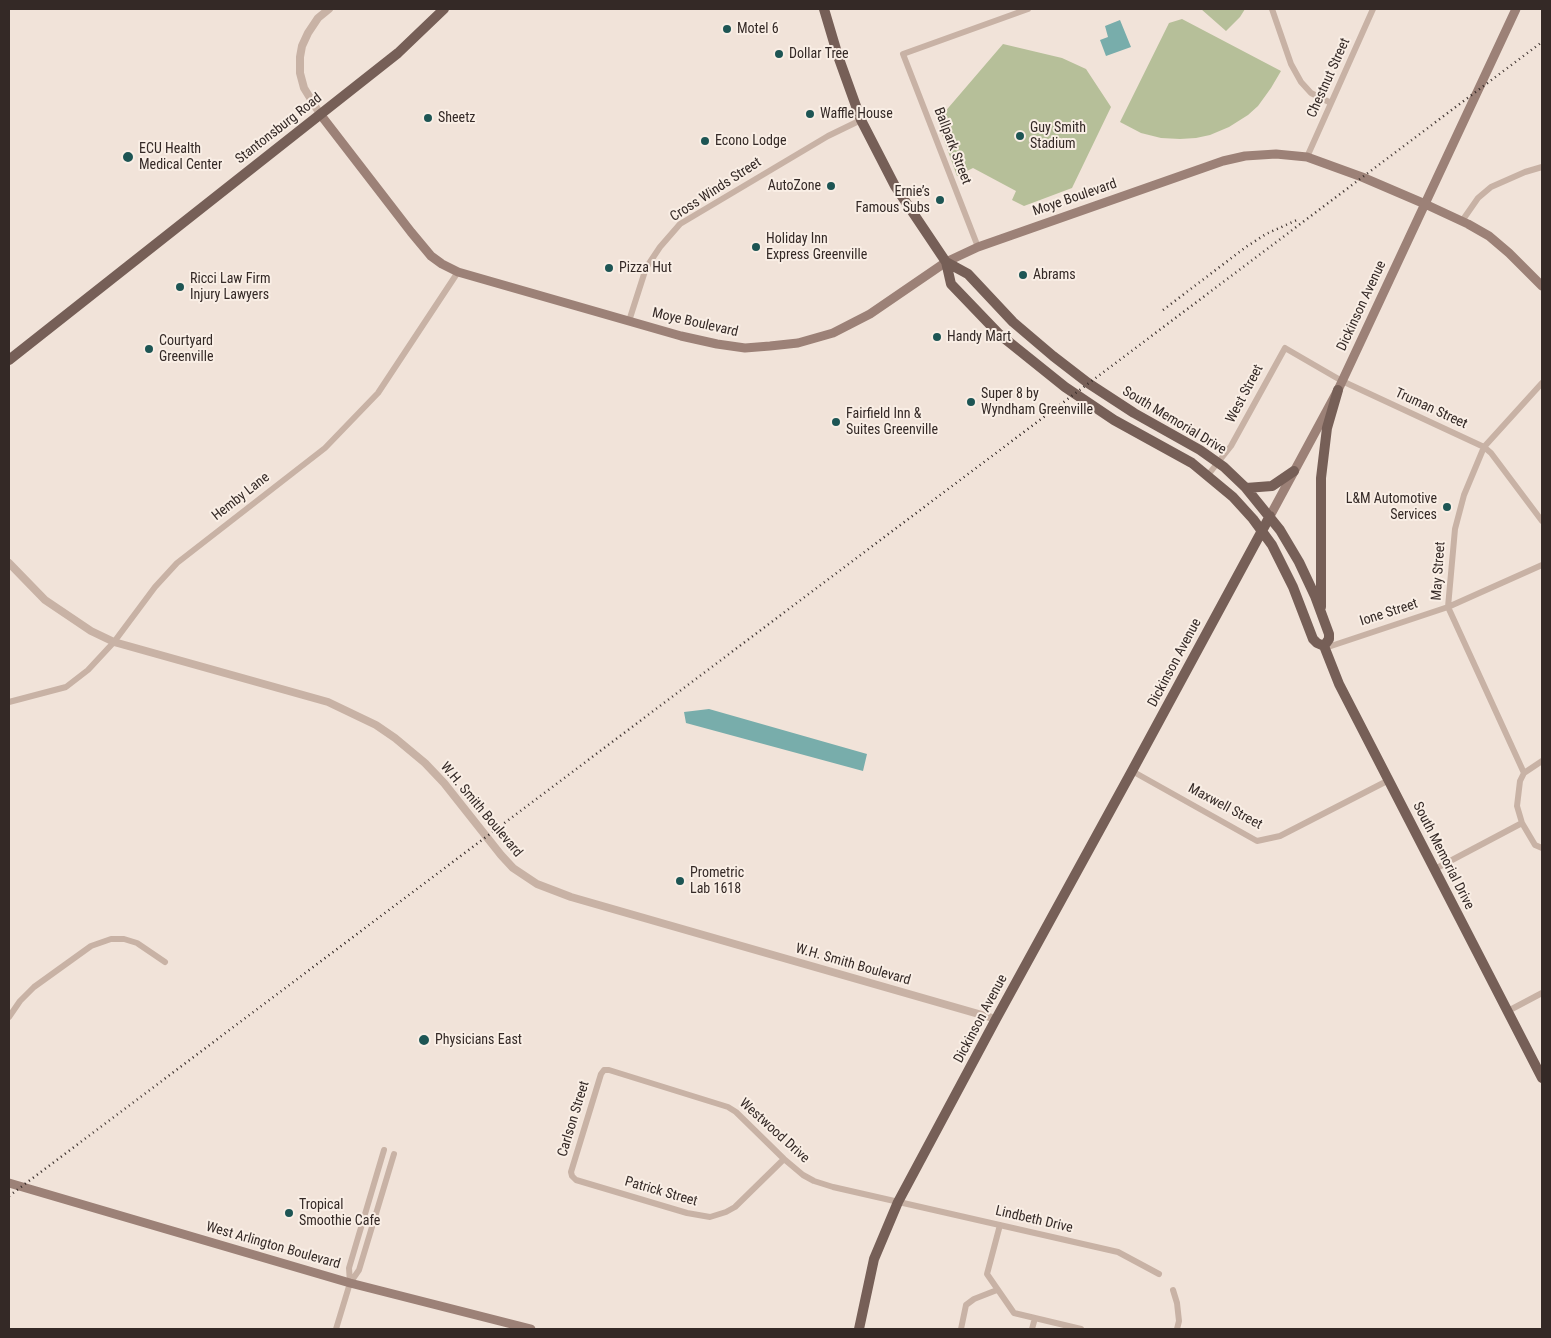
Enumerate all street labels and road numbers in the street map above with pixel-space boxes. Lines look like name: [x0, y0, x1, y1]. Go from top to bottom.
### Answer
street label: Chestnut Street: [1304, 36, 1354, 120]
street label: Stantonsburg Road: [232, 90, 326, 168]
street label: Ballpark Street: [930, 105, 974, 187]
street label: Cross Winds Street: [667, 154, 765, 226]
street label: Moye Boulevard: [1031, 176, 1119, 220]
street label: Dickinson Avenue: [1334, 258, 1390, 354]
street label: Moye Boulevard: [650, 305, 740, 341]
street label: West Street: [1223, 362, 1267, 426]
street label: South Memorial Drive: [1119, 383, 1229, 459]
street label: Truman Street: [1392, 385, 1470, 433]
street label: Hemby Lane: [209, 469, 273, 525]
street label: May Street: [1429, 541, 1449, 601]
street label: Ione Street: [1358, 596, 1420, 630]
street label: Dickinson Avenue: [1145, 616, 1205, 710]
street label: W.H. Smith Boulevard: [436, 759, 526, 861]
street label: Maxwell Street: [1185, 780, 1265, 834]
street label: South Memorial Drive: [1409, 799, 1477, 913]
street label: W.H. Smith Boulevard: [793, 941, 913, 989]
street label: Dickinson Avenue: [951, 972, 1011, 1066]
street label: Carlson Street: [555, 1079, 593, 1159]
street label: Westwood Drive: [735, 1095, 813, 1167]
street label: Patrick Street: [623, 1174, 699, 1210]
street label: Lindbeth Drive: [994, 1203, 1074, 1237]
street label: West Arlington Boulevard: [204, 1219, 342, 1273]

